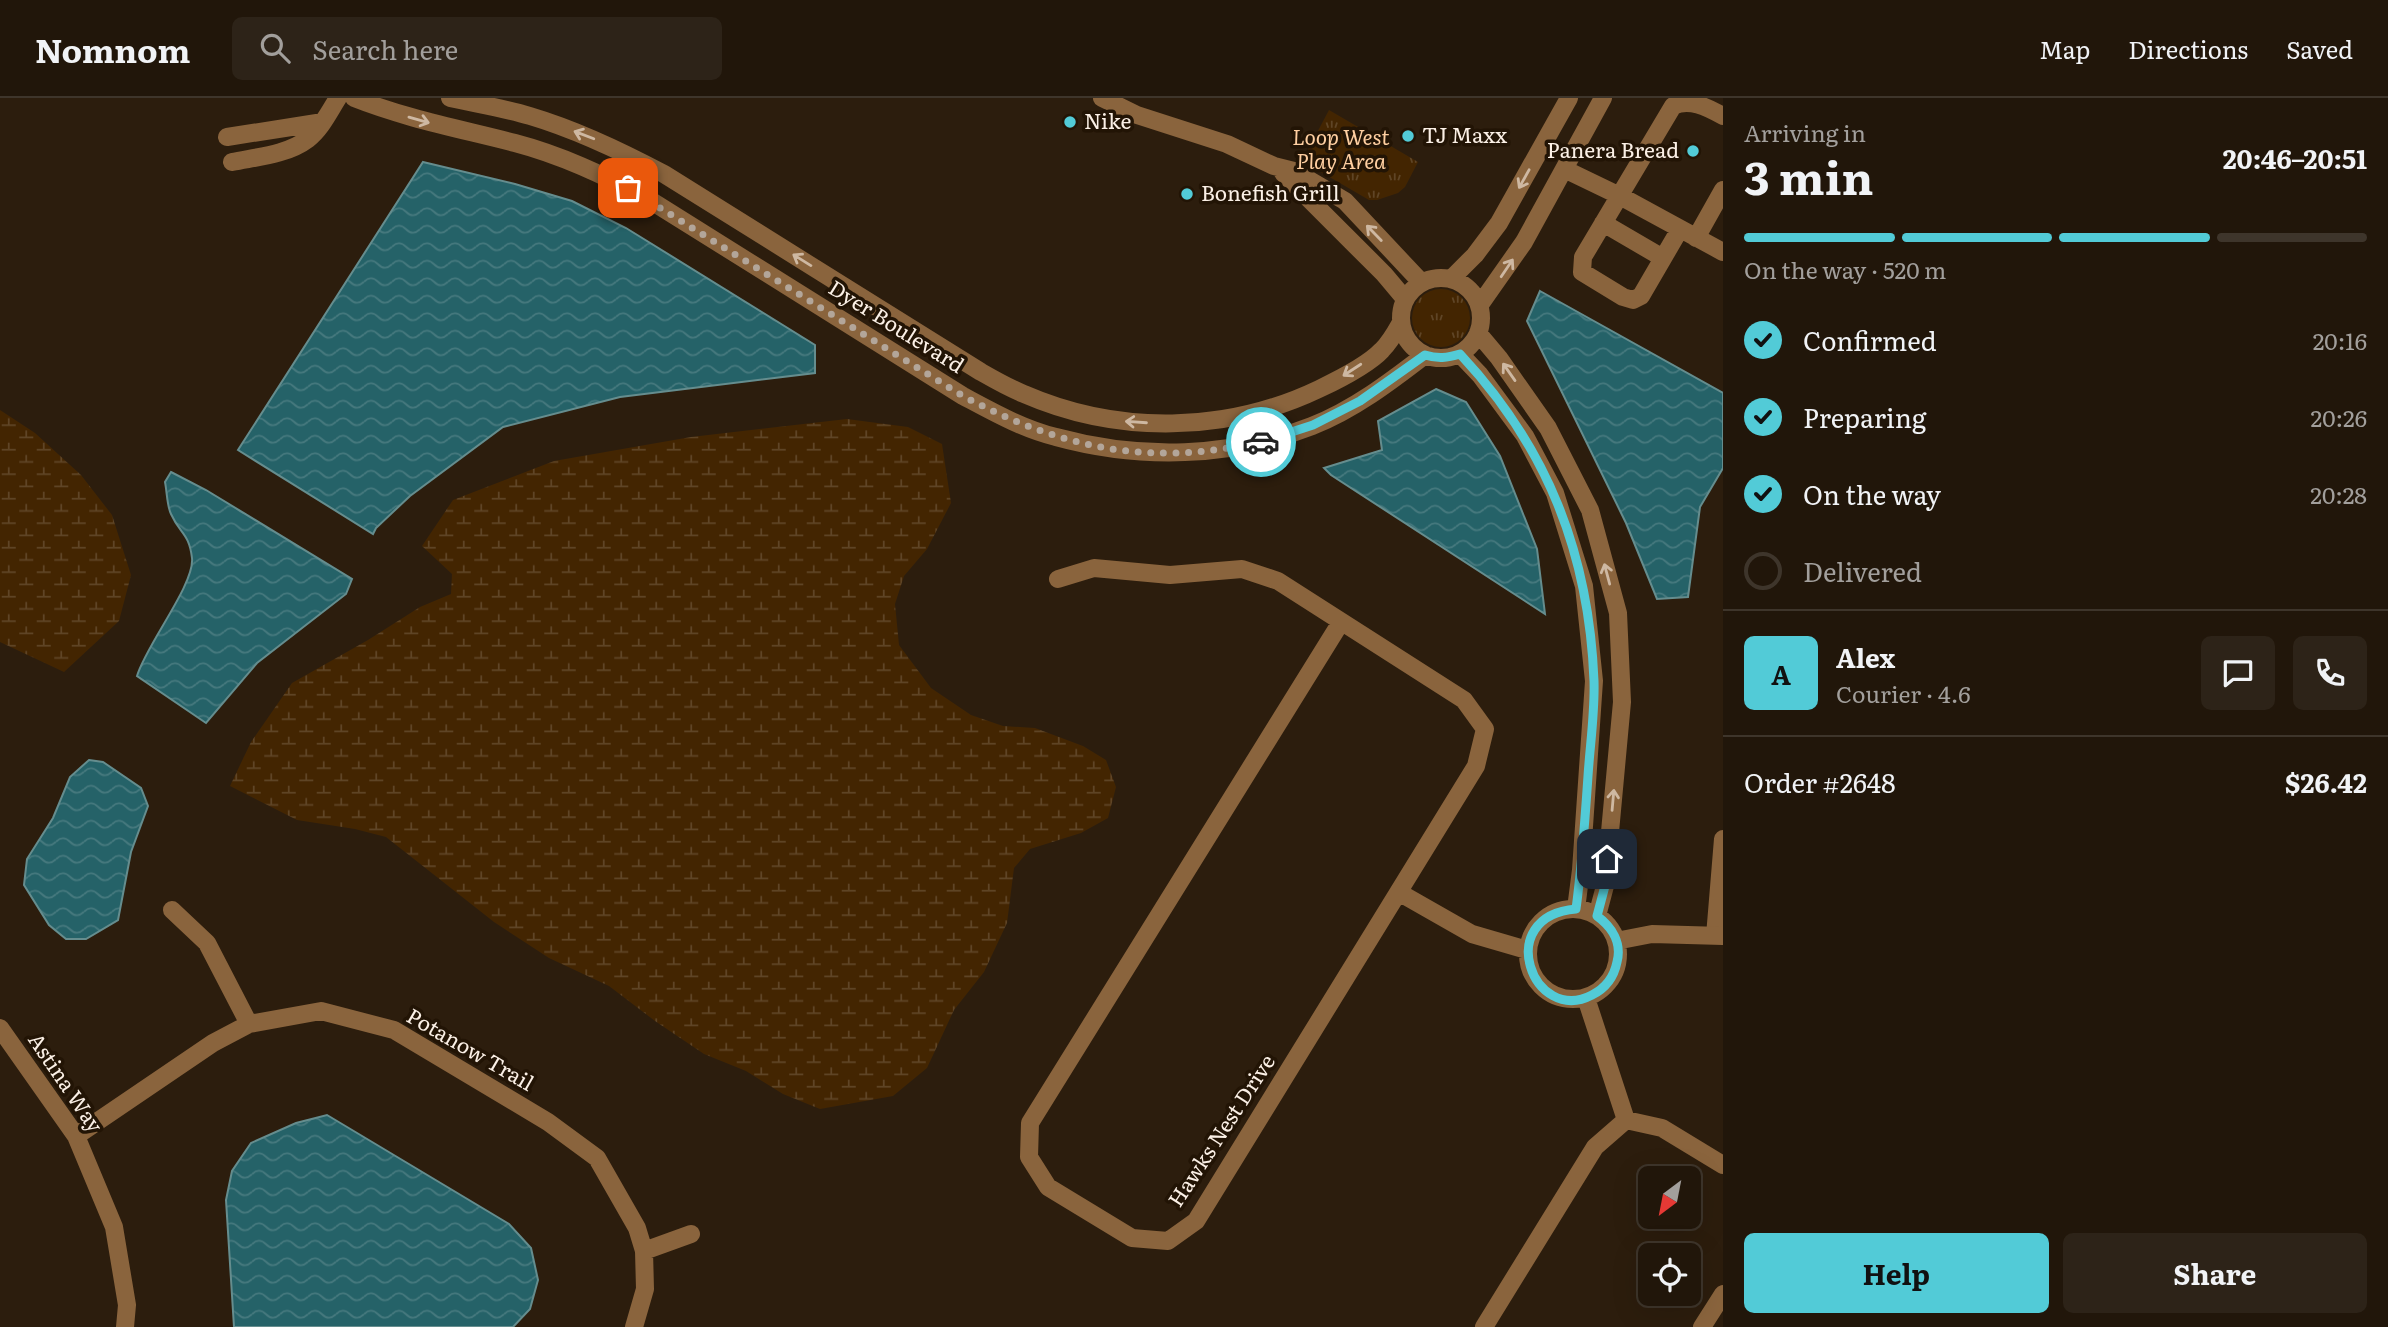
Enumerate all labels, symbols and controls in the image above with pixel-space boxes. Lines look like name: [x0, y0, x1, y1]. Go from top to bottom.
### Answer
search box: [232, 17, 722, 80]
text: Nomnom: [35, 24, 190, 73]
icon: search: [256, 29, 294, 67]
text: Search here: [312, 29, 458, 68]
text: Map: [2039, 31, 2090, 66]
text: Directions: [2128, 31, 2248, 66]
text: Saved: [2286, 31, 2353, 66]
place label: Nike: [1084, 104, 1131, 135]
marker: Nike: [1062, 114, 1078, 130]
one-way arrow: [407, 115, 429, 128]
text: Arriving in: [1744, 115, 1866, 149]
place label: TJ Maxx: [1422, 118, 1507, 149]
park label: Loop West Play Area: [1292, 120, 1390, 175]
one-way arrow: [574, 128, 596, 141]
marker: TJ Maxx: [1400, 128, 1416, 144]
place label: Panera Bread: [1547, 133, 1679, 164]
text: 20:46–20:51: [2223, 138, 2367, 177]
text: 3 min: [1744, 141, 1874, 209]
marker: Panera Bread: [1685, 143, 1701, 159]
pin: [598, 158, 658, 218]
one-way arrow: [1517, 168, 1530, 189]
icon: bag: [609, 169, 647, 207]
place label: Bonefish Grill: [1201, 176, 1339, 207]
marker: Bonefish Grill: [1179, 186, 1195, 202]
one-way arrow: [1366, 224, 1383, 241]
text: On the way · 520 m: [1744, 252, 1946, 286]
one-way arrow: [793, 253, 813, 267]
one-way arrow: [1499, 259, 1514, 278]
street label: Dyer Boulevard: [823, 271, 971, 379]
text: Confirmed: [1803, 320, 1937, 359]
icon: check: [1744, 321, 1782, 359]
text: 20:16: [2313, 323, 2367, 357]
one-way arrow: [1501, 363, 1516, 382]
one-way arrow: [1343, 364, 1363, 378]
text: Preparing: [1803, 397, 1926, 436]
icon: check: [1744, 398, 1782, 436]
text: 20:26: [2311, 400, 2367, 434]
courier: [1226, 407, 1296, 477]
one-way arrow: [1125, 415, 1148, 428]
icon: car: [1242, 423, 1280, 461]
text: On the way: [1803, 474, 1941, 513]
icon: check: [1744, 475, 1782, 513]
text: 20:28: [2310, 477, 2367, 511]
text: Delivered: [1803, 551, 1922, 590]
one-way arrow: [1600, 563, 1613, 585]
button: chat: [2201, 636, 2275, 710]
button: phone: [2293, 636, 2367, 710]
text: Alex: [1836, 637, 1895, 676]
text: A: [1771, 654, 1791, 693]
text: Courier · 4.6: [1836, 676, 1971, 710]
text: Order #2648: [1744, 762, 1896, 801]
text: $26.42: [2285, 762, 2367, 801]
one-way arrow: [1606, 789, 1619, 812]
pin: [1577, 829, 1637, 889]
icon: home: [1588, 840, 1626, 878]
street label: Potanow Trail: [402, 999, 541, 1097]
street label: Astina Way: [22, 1025, 112, 1138]
street label: Hawks Nest Drive: [1159, 1047, 1281, 1212]
north arrow: [1638, 1166, 1701, 1228]
map controls: [1638, 1166, 1701, 1306]
button: Help: [1744, 1233, 2049, 1313]
button: Share: [2063, 1233, 2367, 1313]
button: locate: [1638, 1243, 1701, 1306]

